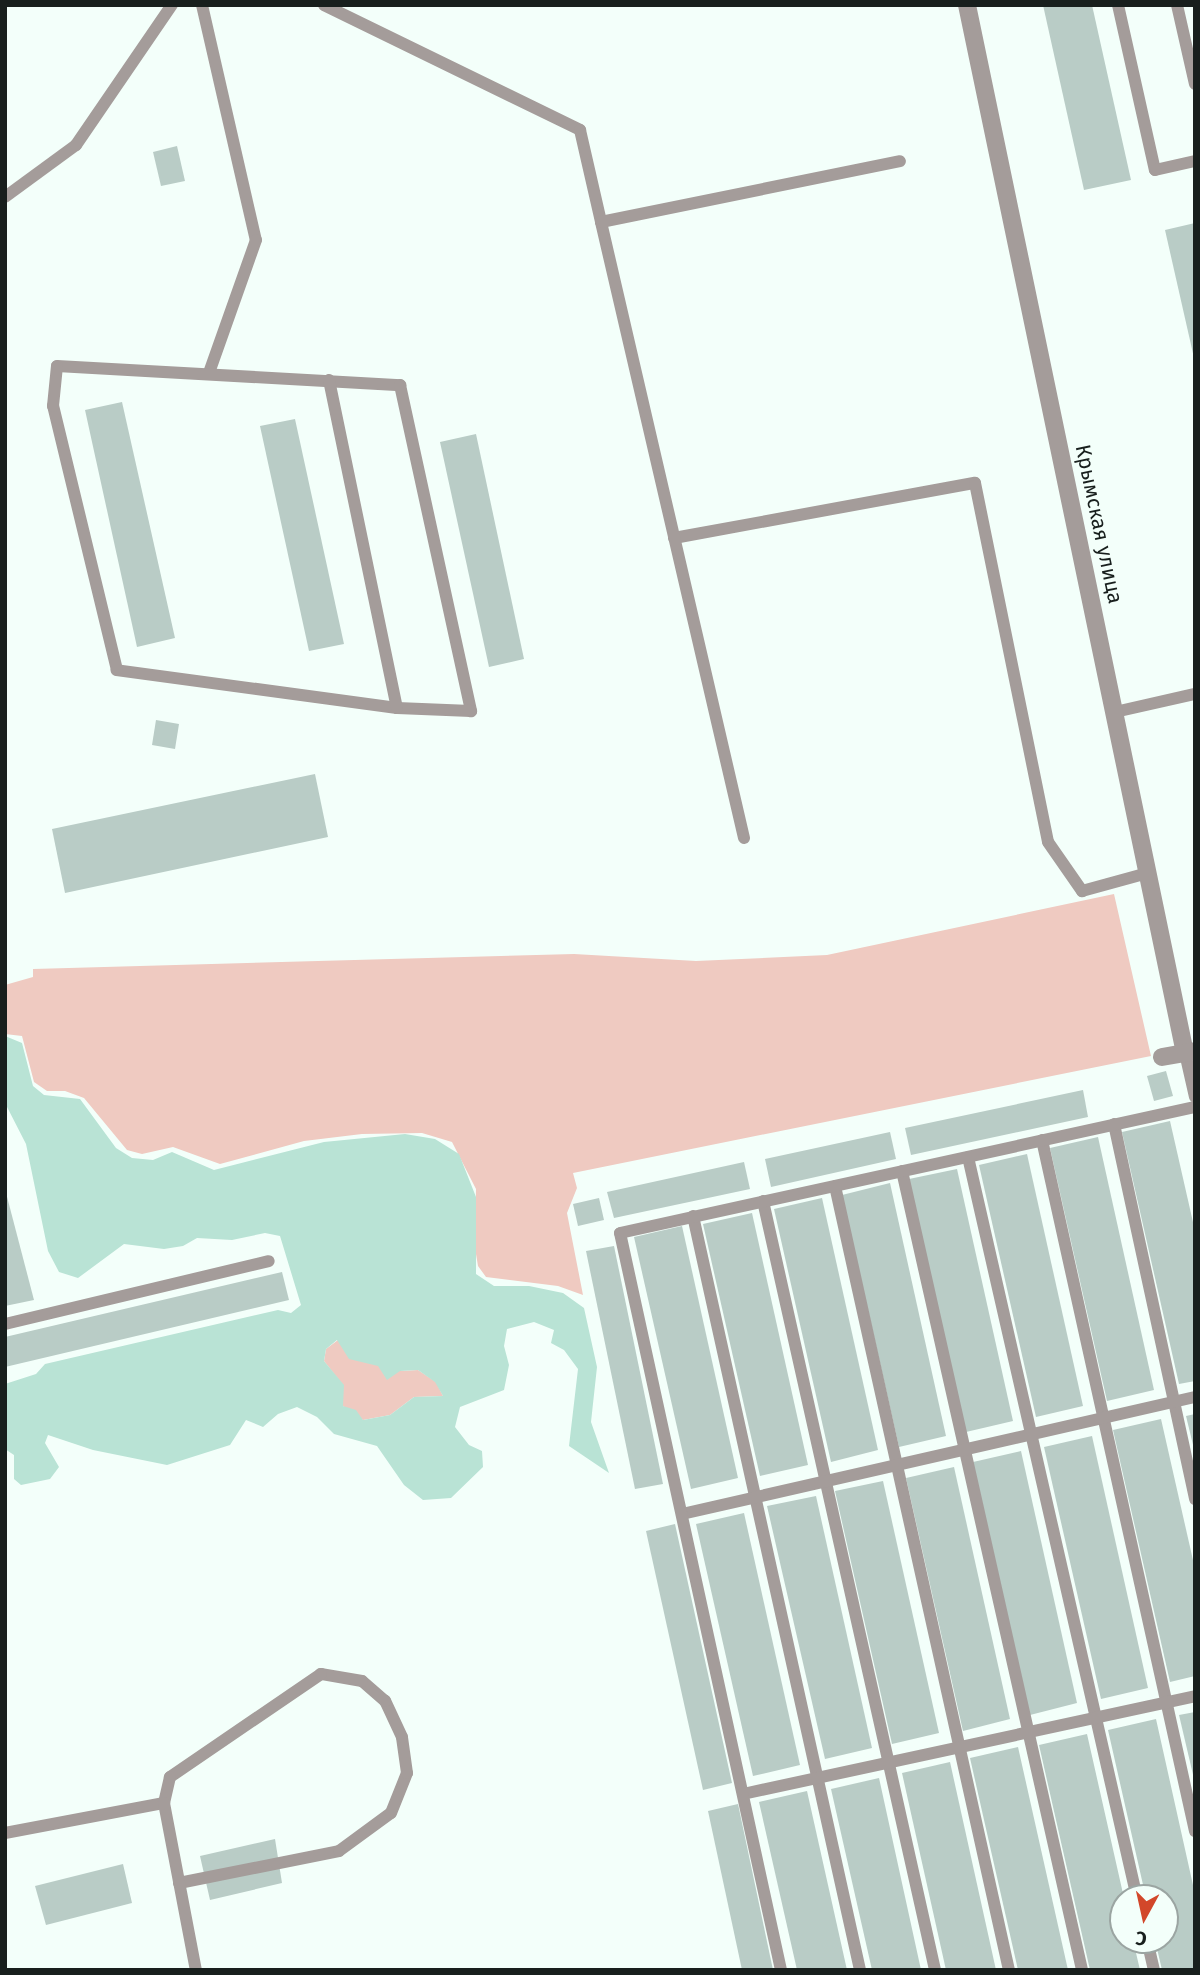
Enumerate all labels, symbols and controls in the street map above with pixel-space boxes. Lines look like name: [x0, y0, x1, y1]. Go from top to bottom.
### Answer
street label: Крымская улица: [1070, 442, 1128, 606]
north arrow: [1109, 1884, 1179, 1954]
text: С: [1134, 1926, 1148, 1950]

